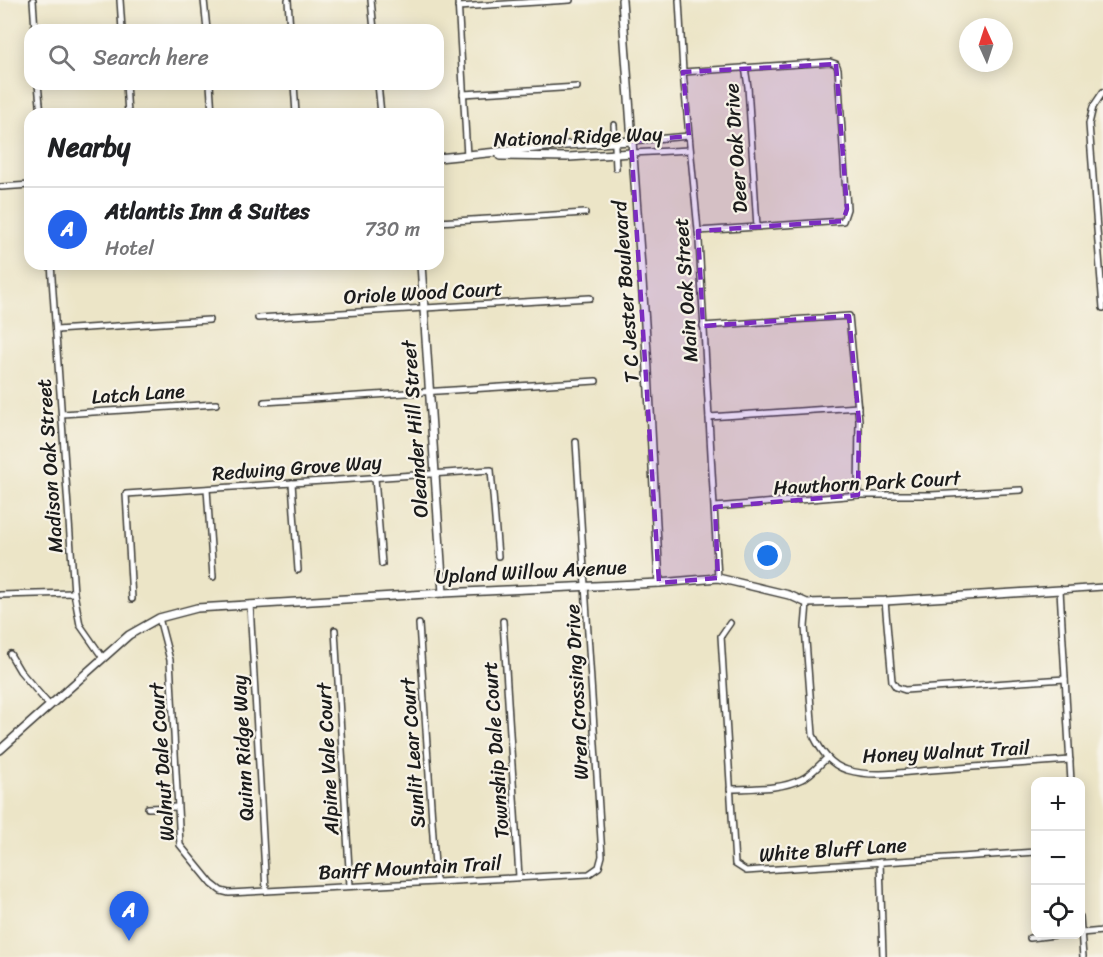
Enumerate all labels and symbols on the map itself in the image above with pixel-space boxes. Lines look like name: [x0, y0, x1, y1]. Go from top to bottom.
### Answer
north arrow: [959, 18, 1013, 72]
street label: Deer Oak Drive: [714, 82, 758, 214]
street label: National Ridge Way: [493, 117, 664, 157]
street label: T C Jester Boulevard: [602, 198, 650, 384]
street label: Main Oak Street: [663, 216, 709, 363]
street label: Oriole Wood Court: [343, 271, 504, 315]
street label: Oleander Hill Street: [391, 338, 439, 519]
street label: Latch Lane: [90, 373, 186, 415]
street label: Madison Oak Street: [26, 377, 74, 554]
street label: Redwing Grove Way: [211, 445, 384, 491]
street label: Hawthorn Park Court: [773, 461, 962, 505]
your location: [753, 541, 782, 570]
street label: Upland Willow Avenue: [435, 549, 628, 594]
street label: Wren Crossing Drive: [555, 603, 599, 781]
street label: Township Dale Court: [472, 660, 520, 840]
street label: Quinn Ridge Way: [222, 673, 264, 822]
street label: Sunlit Lear Court: [390, 676, 436, 829]
street label: Walnut Dale Court: [139, 681, 185, 842]
street label: Alpine Vale Court: [306, 681, 350, 837]
street label: Honey Walnut Trail: [862, 730, 1032, 774]
street label: White Bluff Lane: [758, 827, 908, 873]
street label: Banff Mountain Trail: [317, 846, 503, 890]
pin: A: [110, 892, 148, 941]

